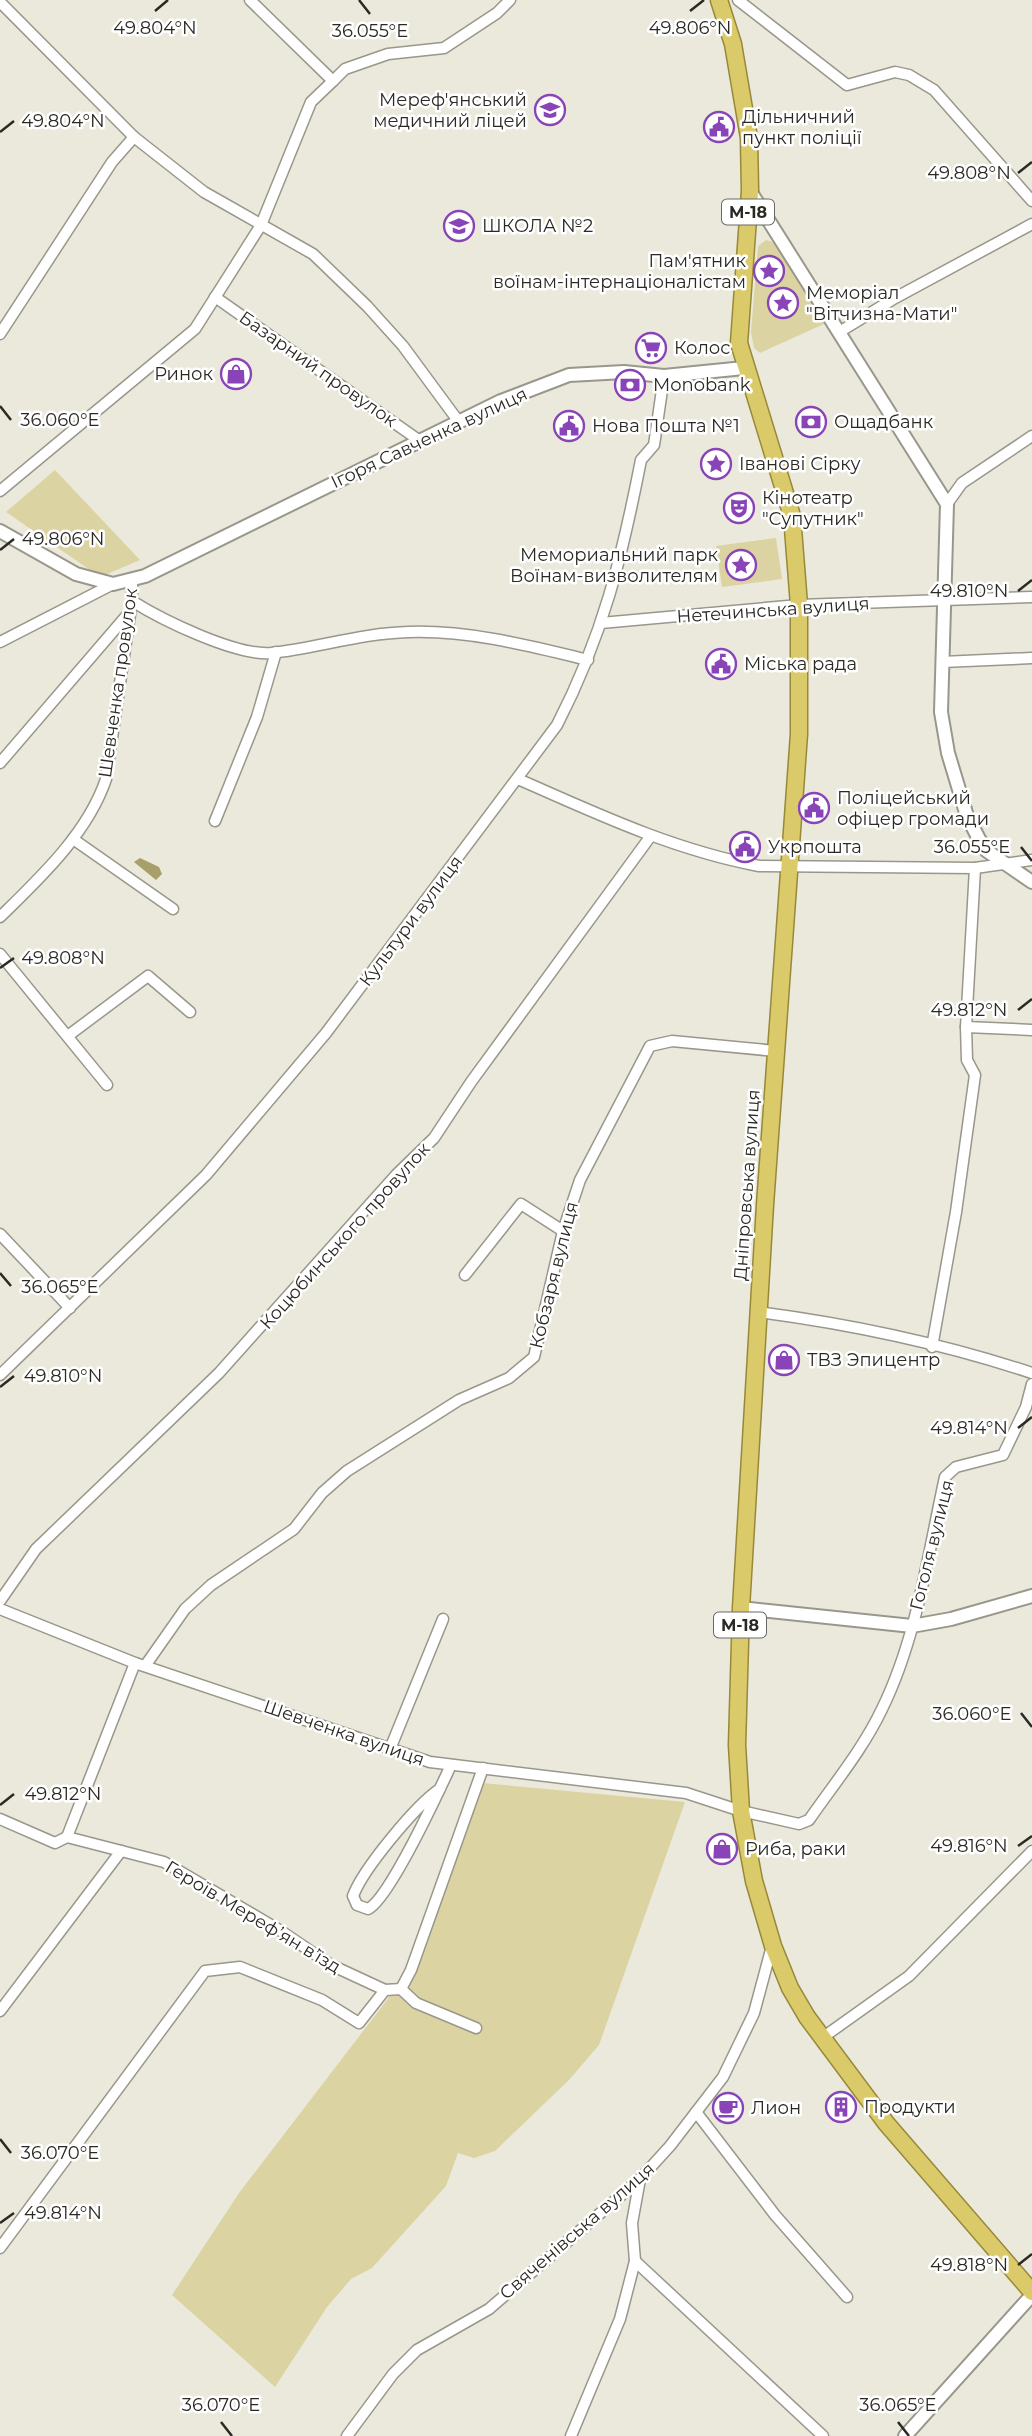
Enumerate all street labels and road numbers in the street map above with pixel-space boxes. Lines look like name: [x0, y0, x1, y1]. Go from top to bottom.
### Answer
road number: М-18: [722, 200, 774, 224]
street label: Базарний провулок: [235, 306, 402, 432]
street label: Ігоря Савченка вулиця: [327, 383, 531, 493]
street label: Шевченка провулок: [94, 586, 142, 779]
street label: Нетечинська вулиця: [676, 592, 870, 628]
street label: Культури вулиця: [355, 851, 467, 991]
street label: Дніпровська вулиця: [729, 1089, 765, 1281]
street label: Коцюбинського провулок: [255, 1138, 435, 1334]
street label: Кобзаря вулиця: [525, 1199, 583, 1351]
street label: Гоголя вулиця: [905, 1477, 959, 1613]
road number: М-18: [714, 1612, 766, 1638]
street label: Шевченка вулиця: [261, 1695, 427, 1771]
street label: Героїв Мерефʼян вʼїзд: [161, 1856, 345, 1978]
street label: Свяченівська вулиця: [495, 2158, 659, 2304]

